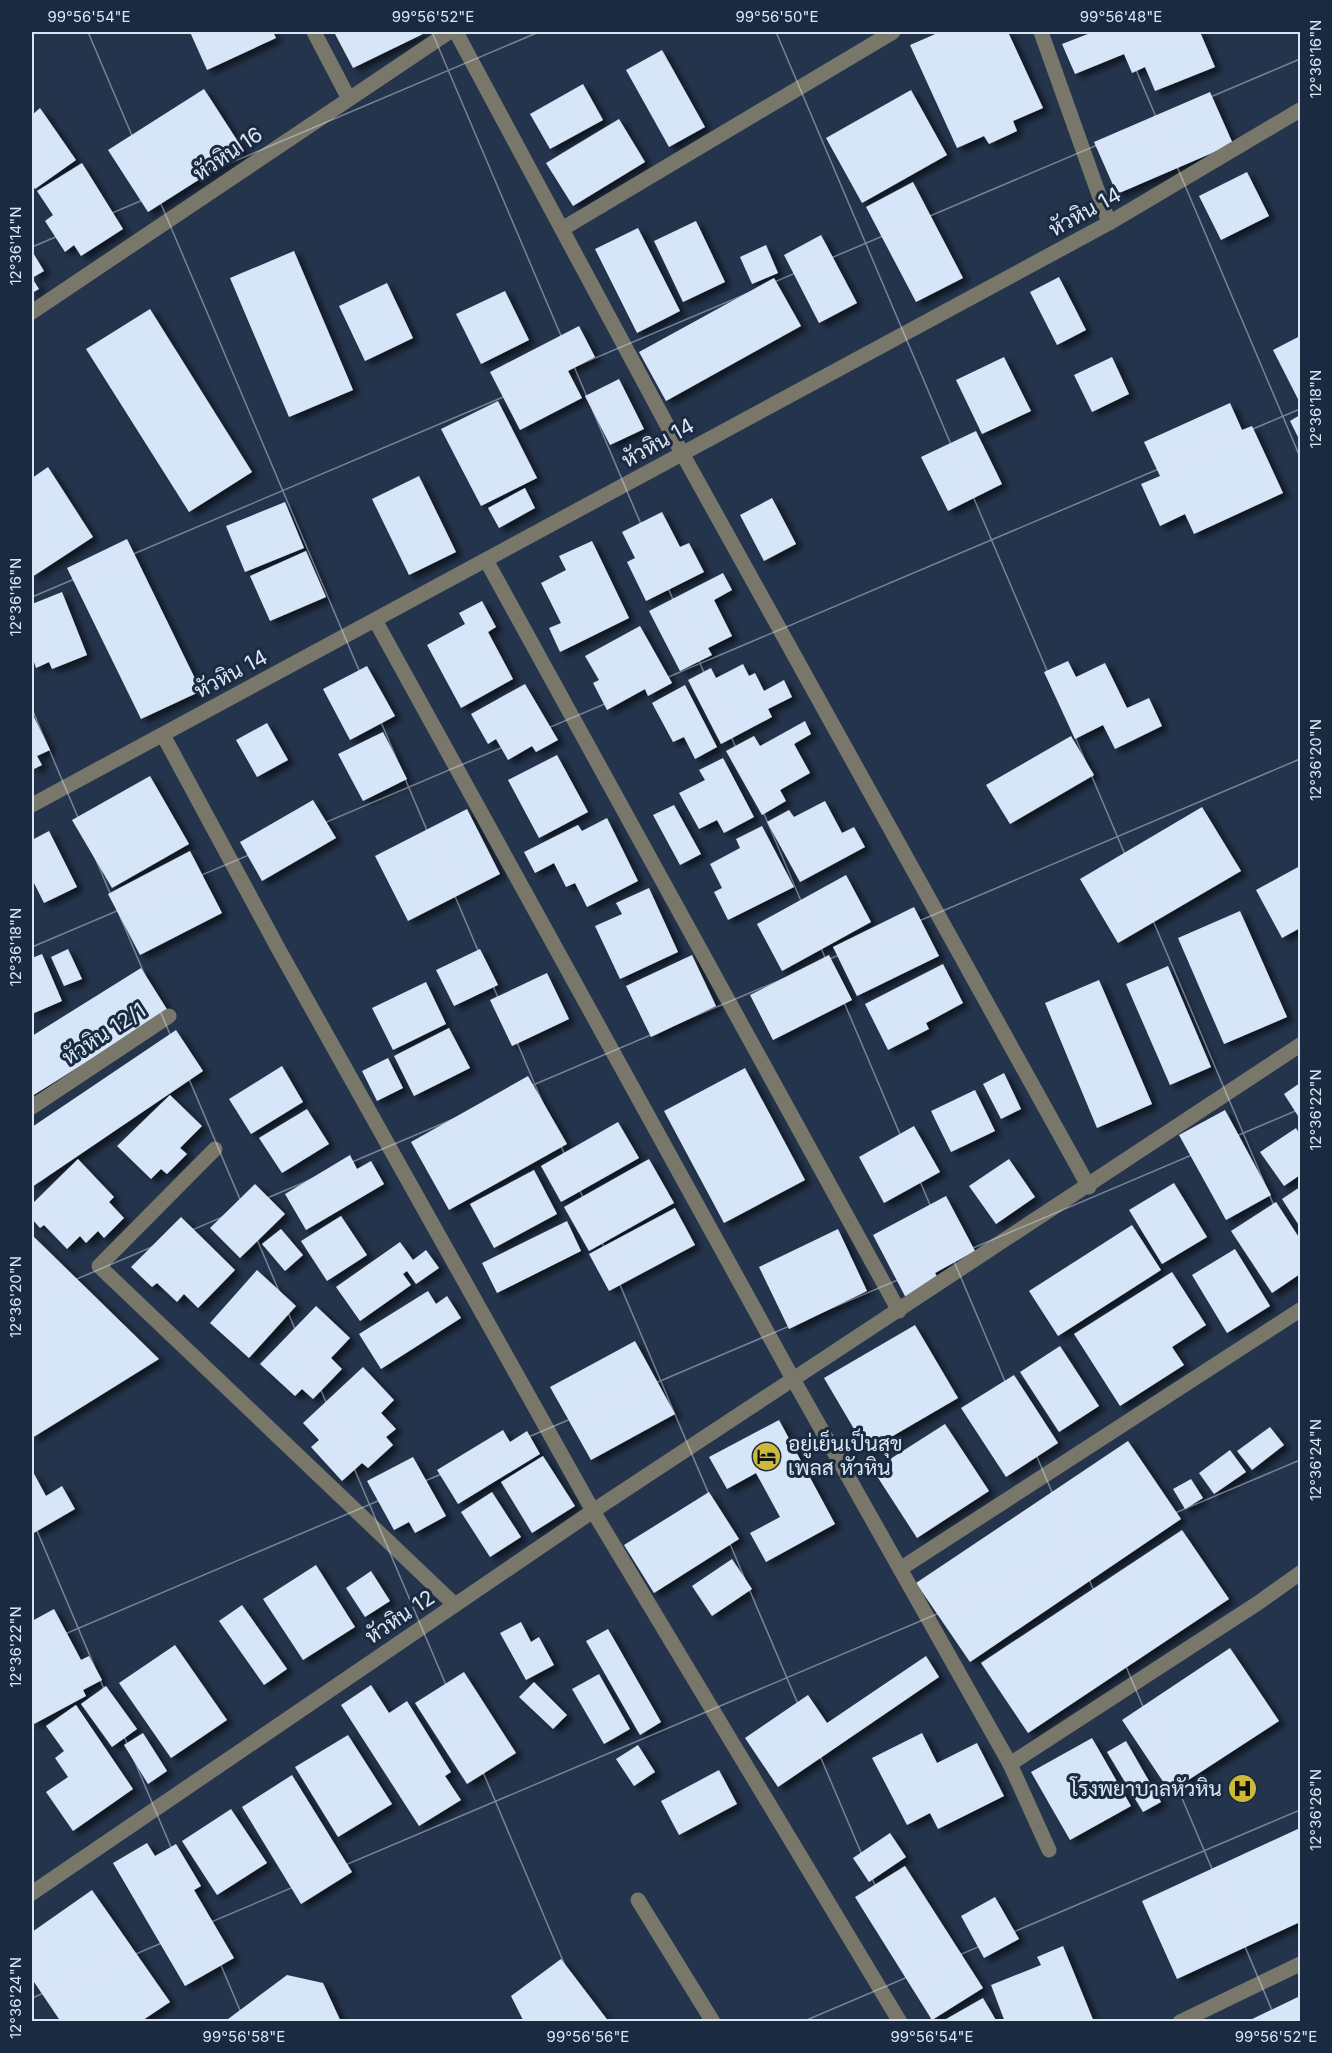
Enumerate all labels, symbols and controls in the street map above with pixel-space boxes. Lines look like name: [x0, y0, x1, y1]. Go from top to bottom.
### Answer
text: 99°56'54"E: [47, 7, 131, 26]
text: 99°56'52"E: [392, 7, 474, 26]
text: 99°56'50"E: [736, 7, 818, 26]
text: 99°56'48"E: [1080, 7, 1162, 26]
text: 12°36'16"N: [1306, 20, 1325, 98]
street label: หัวหิน 16: [188, 121, 267, 186]
street label: หัวหิน 14: [1044, 182, 1125, 242]
text: 12°36'14"N: [6, 206, 25, 286]
text: 12°36'18"N: [1306, 370, 1325, 448]
street label: หัวหิน 14: [617, 413, 698, 473]
text: 12°36'16"N: [6, 558, 25, 636]
street label: หัวหิน 14: [190, 644, 271, 703]
text: 12°36'20"N: [1306, 719, 1325, 801]
text: 12°36'18"N: [6, 908, 25, 986]
street label: หัวหิน 12/1: [57, 997, 150, 1070]
text: 12°36'22"N: [1306, 1069, 1325, 1151]
text: 12°36'20"N: [6, 1256, 25, 1338]
text: 12°36'24"N: [1306, 1419, 1325, 1501]
place label: อยู่เย็นเป็นสุข เพลส หัวหิน: [788, 1428, 903, 1480]
hotel icon: อยู่เย็นเป็นสุข เพลส หัวหิน: [751, 1440, 783, 1472]
street label: หัวหิน 12: [360, 1584, 439, 1649]
text: 12°36'22"N: [6, 1606, 25, 1688]
text: 12°36'26"N: [1306, 1769, 1325, 1851]
hospital icon: โรงพยาบาลหัวหิน: [1227, 1773, 1259, 1805]
place label: โรงพยาบาลหัวหิน: [1069, 1776, 1222, 1801]
text: 12°36'24"N: [6, 1957, 25, 2039]
text: 99°56'58"E: [203, 2027, 285, 2046]
text: 99°56'56"E: [547, 2027, 629, 2046]
text: 99°56'54"E: [890, 2027, 974, 2046]
text: 99°56'52"E: [1235, 2027, 1317, 2046]

